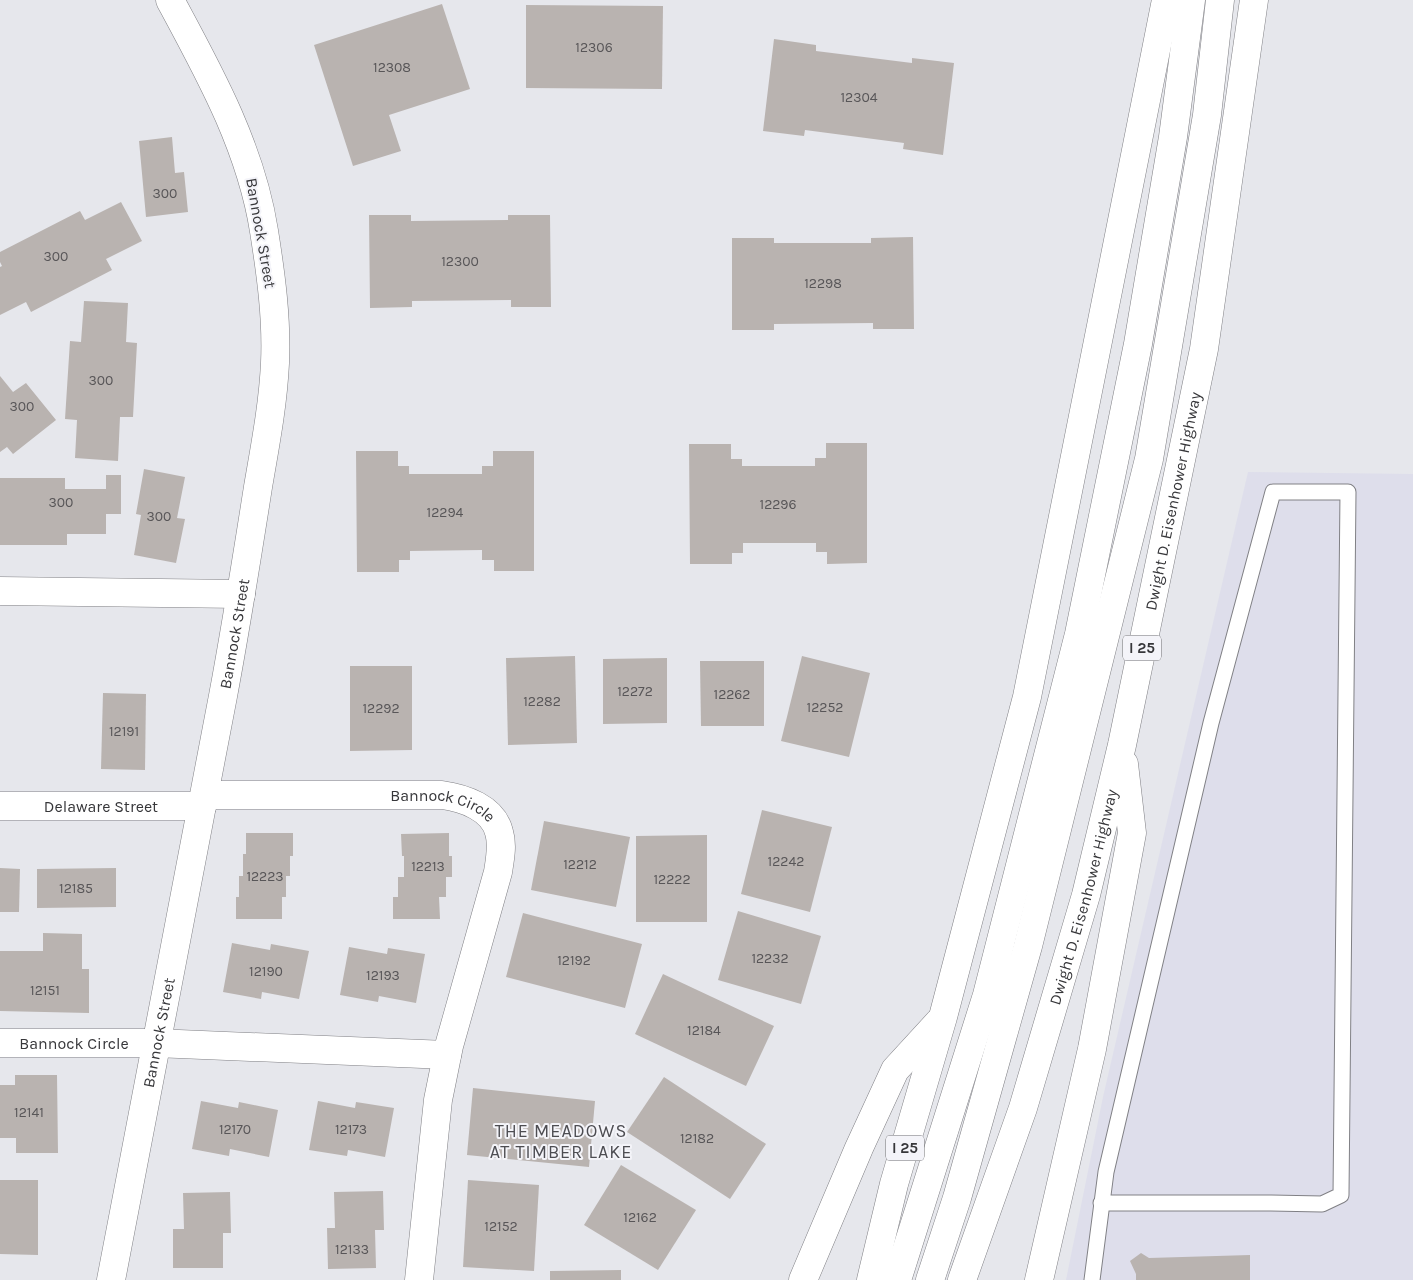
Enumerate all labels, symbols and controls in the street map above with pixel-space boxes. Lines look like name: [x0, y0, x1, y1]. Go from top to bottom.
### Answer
house number: 12306: [575, 39, 613, 56]
house number: 12308: [373, 59, 411, 76]
house number: 12304: [840, 89, 878, 106]
street label: Bannock Street: [242, 176, 280, 290]
house number: 300: [153, 185, 177, 202]
house number: 300: [44, 248, 68, 265]
house number: 12300: [441, 253, 479, 270]
house number: 12298: [804, 275, 842, 292]
house number: 300: [89, 372, 113, 389]
street label: Dwight D. Eisenhower Highway: [1141, 390, 1205, 612]
house number: 300: [10, 398, 34, 415]
house number: 300: [49, 494, 73, 511]
house number: 12296: [760, 496, 797, 513]
house number: 12294: [427, 504, 464, 521]
house number: 300: [147, 508, 171, 525]
street label: Bannock Street: [215, 577, 253, 690]
road number: I 25: [1123, 636, 1161, 660]
house number: 12272: [617, 683, 653, 700]
house number: 12262: [714, 686, 750, 703]
house number: 12282: [523, 693, 561, 710]
house number: 12252: [807, 699, 843, 716]
house number: 12292: [362, 700, 400, 717]
house number: 12191: [109, 723, 139, 740]
street label: Bannock Circle: [390, 786, 500, 825]
street label: Dwight D. Eisenhower Highway: [1045, 787, 1121, 1007]
street label: Delaware Street: [44, 797, 158, 816]
house number: 12242: [768, 853, 804, 870]
house number: 12212: [563, 856, 597, 873]
house number: 12213: [411, 858, 445, 875]
house number: 12223: [246, 868, 284, 885]
house number: 12222: [653, 871, 691, 888]
house number: 12185: [59, 880, 93, 897]
house number: 12232: [751, 950, 789, 967]
house number: 12192: [557, 952, 591, 969]
house number: 12190: [249, 963, 283, 980]
house number: 12193: [366, 967, 400, 984]
street label: Bannock Street: [138, 976, 178, 1089]
house number: 12151: [30, 982, 60, 999]
house number: 12184: [687, 1022, 721, 1039]
street label: Bannock Circle: [19, 1034, 129, 1053]
house number: 12141: [14, 1104, 44, 1121]
district label: THE MEADOWS AT TIMBER LAKE: [490, 1120, 632, 1163]
house number: 12170: [219, 1121, 251, 1138]
house number: 12173: [335, 1121, 367, 1138]
house number: 12182: [680, 1130, 714, 1147]
road number: I 25: [886, 1136, 924, 1160]
house number: 12162: [623, 1209, 657, 1226]
house number: 12152: [484, 1218, 518, 1235]
house number: 12133: [335, 1241, 369, 1258]

